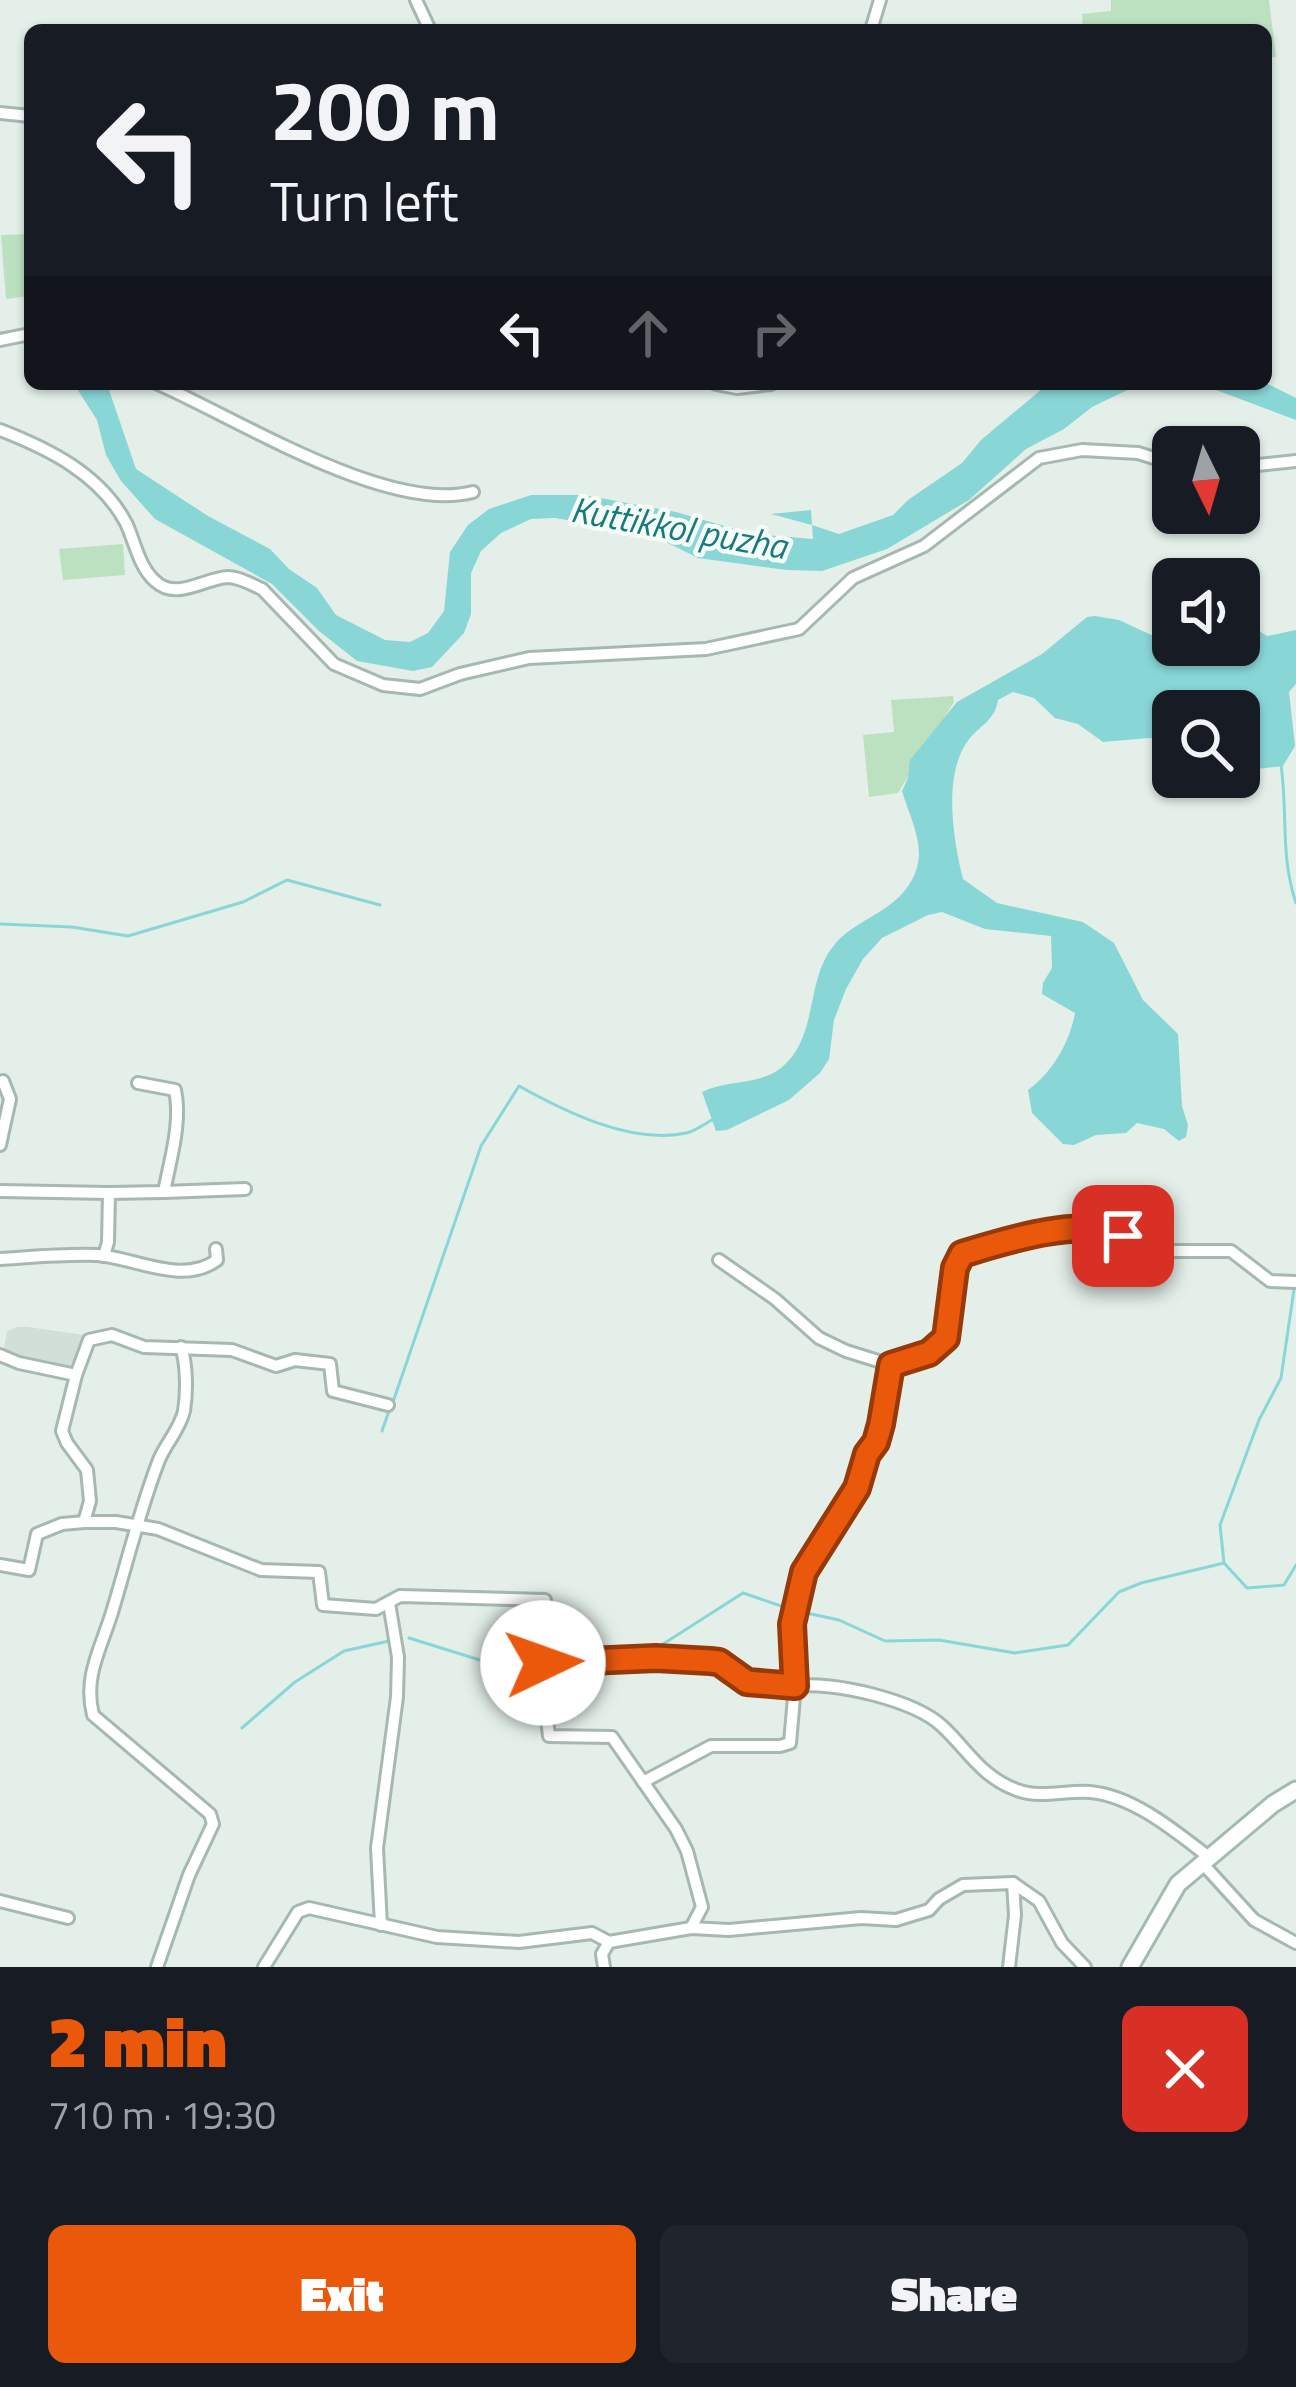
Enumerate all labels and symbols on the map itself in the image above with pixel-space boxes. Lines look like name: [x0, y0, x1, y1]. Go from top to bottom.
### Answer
north arrow: [1152, 426, 1260, 534]
water label: Kuttikkol puzha: [567, 481, 793, 573]
pin: [1072, 1185, 1174, 1287]
position arrow: [480, 1600, 606, 1726]

